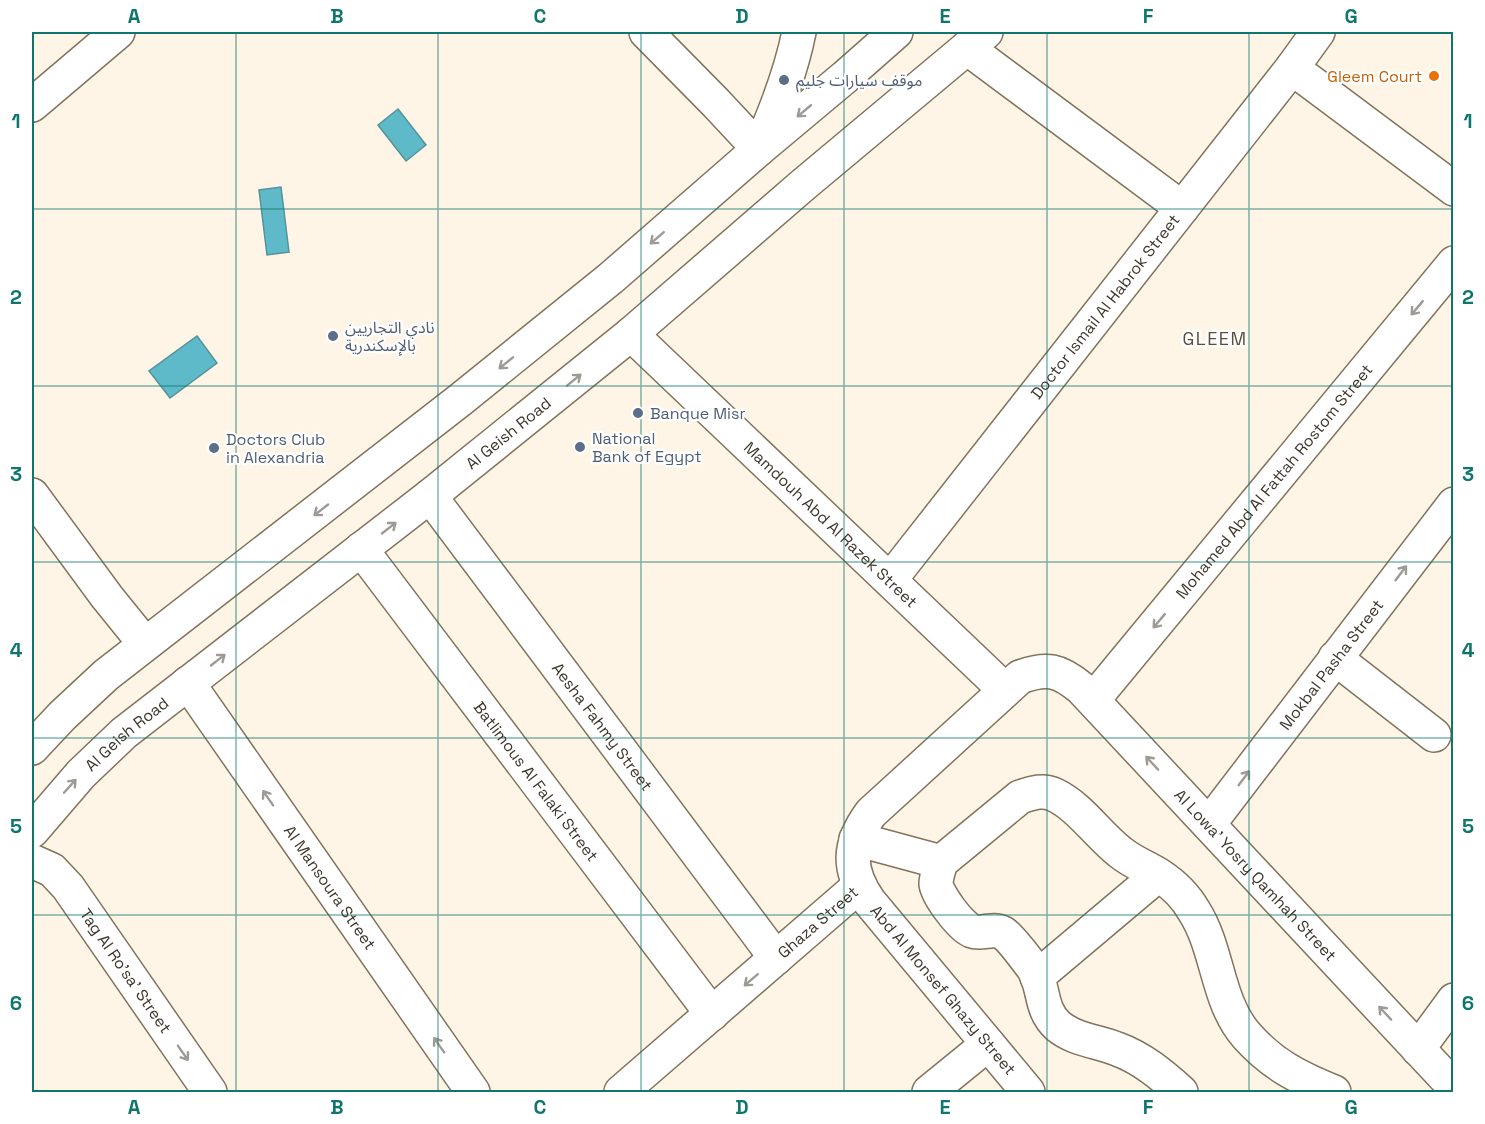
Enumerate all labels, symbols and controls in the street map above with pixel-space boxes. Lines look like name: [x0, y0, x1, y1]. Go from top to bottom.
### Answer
text: A: [128, 3, 141, 29]
text: B: [330, 3, 344, 29]
text: C: [534, 3, 547, 29]
text: D: [735, 3, 749, 29]
text: E: [939, 3, 951, 29]
text: F: [1143, 3, 1154, 29]
text: G: [1344, 3, 1358, 29]
place label: Gleem Court: [1327, 66, 1422, 87]
marker: Gleem Court: [1427, 69, 1441, 83]
place label: موقف سيارات جليم: [796, 70, 922, 93]
marker: موقف سيارات جليم: [777, 73, 791, 87]
one-way arrow: [797, 105, 813, 118]
text: 1: [11, 108, 21, 134]
text: 1: [1463, 108, 1473, 134]
street label: Doctor Ismail Al Habrok Street: [1026, 210, 1184, 403]
one-way arrow: [649, 231, 664, 245]
text: 2: [10, 284, 22, 310]
text: 2: [1462, 284, 1474, 310]
one-way arrow: [1410, 300, 1423, 316]
place label: نادي التجاريين بالإسكندرية: [345, 317, 434, 356]
district label: GLEEM: [1182, 327, 1248, 350]
marker: نادي التجاريين بالإسكندرية: [326, 329, 340, 343]
one-way arrow: [499, 356, 515, 369]
street label: Mohamed Abd Al Fattah Rostom Street: [1171, 359, 1377, 603]
one-way arrow: [566, 374, 582, 387]
street label: Al Geish Road: [461, 392, 555, 474]
place label: Banque Misr: [650, 403, 746, 424]
marker: Banque Misr: [631, 406, 645, 420]
place label: National Bank of Egypt: [592, 428, 702, 467]
place label: Doctors Club in Alexandria: [226, 429, 325, 468]
street label: Mamdouh Abd Al Razek Street: [740, 437, 922, 612]
marker: National Bank of Egypt: [573, 440, 587, 454]
marker: Doctors Club in Alexandria: [207, 441, 221, 455]
text: 3: [10, 461, 22, 487]
text: 3: [1462, 461, 1474, 487]
one-way arrow: [313, 503, 329, 516]
one-way arrow: [381, 522, 397, 535]
one-way arrow: [1394, 565, 1407, 581]
street label: Mokbal Pasha Street: [1275, 595, 1388, 734]
one-way arrow: [1152, 613, 1165, 629]
text: 4: [10, 637, 23, 663]
text: 4: [1462, 637, 1475, 663]
one-way arrow: [210, 654, 226, 667]
street label: Aesha Fahmy Street: [548, 658, 658, 795]
street label: Al Geish Road: [80, 692, 173, 775]
street label: Batlimous Al Falaki Street: [469, 697, 603, 865]
one-way arrow: [1145, 756, 1159, 771]
one-way arrow: [1238, 770, 1250, 786]
one-way arrow: [63, 779, 77, 794]
street label: Al Lowa' Yosry Qamhah Street: [1170, 784, 1341, 965]
one-way arrow: [262, 791, 274, 807]
text: 5: [10, 813, 22, 839]
text: 5: [1462, 813, 1474, 839]
street label: Al Mansoura Street: [280, 821, 381, 954]
street label: Ghaza Street: [773, 881, 862, 963]
street label: Abd Al Monsef Ghazy Street: [866, 901, 1020, 1079]
street label: Tag Al Ro'sa' Street: [75, 904, 176, 1037]
one-way arrow: [743, 973, 759, 986]
text: 6: [10, 990, 22, 1016]
text: 6: [1462, 990, 1474, 1016]
one-way arrow: [1378, 1006, 1392, 1021]
one-way arrow: [433, 1037, 445, 1053]
one-way arrow: [177, 1044, 189, 1060]
text: A: [128, 1094, 141, 1120]
text: B: [330, 1094, 344, 1120]
text: C: [534, 1094, 547, 1120]
text: D: [735, 1094, 749, 1120]
text: E: [939, 1094, 951, 1120]
text: F: [1143, 1094, 1154, 1120]
text: G: [1344, 1094, 1358, 1120]

